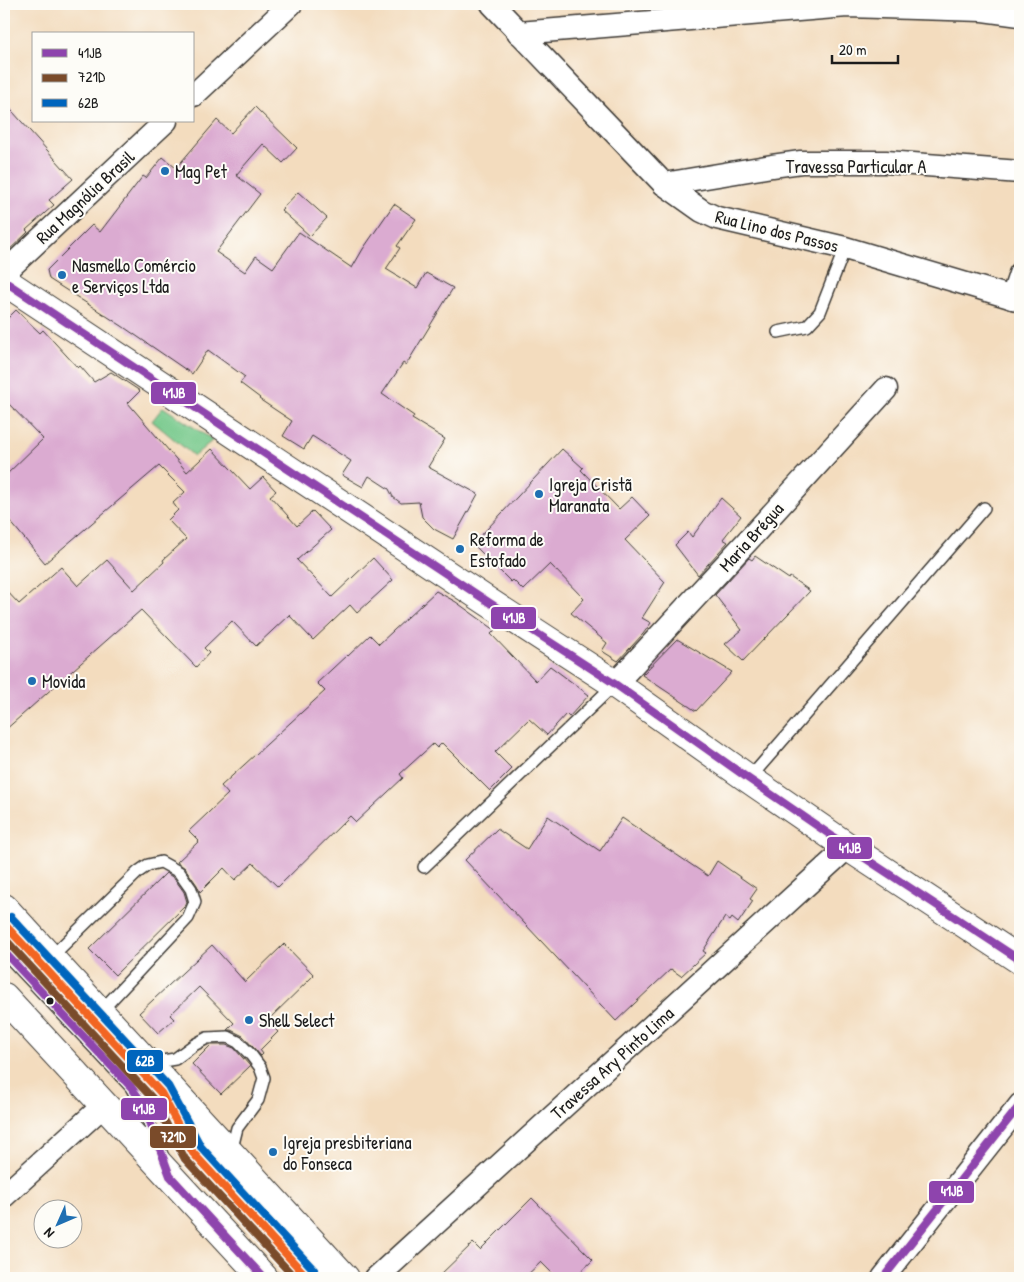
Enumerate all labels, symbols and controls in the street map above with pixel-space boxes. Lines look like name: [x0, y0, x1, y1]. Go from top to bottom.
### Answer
legend: [32, 32, 195, 122]
scale bar: [832, 32, 898, 64]
text: 20 m: [839, 39, 866, 60]
text: 41JB: [78, 42, 102, 63]
text: 721D: [78, 66, 106, 87]
text: 62B: [78, 92, 99, 113]
street label: Rua Magnólia Brasil: [30, 145, 140, 249]
street label: Travessa Particular A: [786, 154, 926, 179]
place label: Mag Pet: [175, 159, 228, 184]
marker: Mag Pet: [159, 165, 171, 177]
street label: Rua Lino dos Passos: [713, 204, 841, 258]
place label: Nasmello Comércio e Serviços Ltda: [72, 253, 196, 299]
marker: Nasmello Comércio e Serviços Ltda: [56, 269, 68, 281]
line badge: 41JB: [150, 381, 197, 405]
text: 41JB: [163, 383, 185, 402]
place label: Igreja Cristã Maranata: [549, 472, 632, 518]
marker: Igreja Cristã Maranata: [533, 488, 545, 500]
street label: Maria Brégua: [713, 497, 789, 577]
place label: Reforma de Estofado: [470, 527, 544, 573]
marker: Reforma de Estofado: [454, 543, 466, 555]
line badge: 41JB: [490, 606, 537, 630]
text: 41JB: [503, 608, 525, 627]
place label: Movida: [42, 669, 85, 694]
marker: Movida: [26, 675, 38, 687]
line badge: 41JB: [826, 836, 873, 860]
text: 41JB: [839, 838, 861, 857]
unlabelled marker: [45, 996, 55, 1006]
street label: Travessa Ary Pinto Lima: [545, 1001, 679, 1125]
place label: Shell Select: [259, 1008, 335, 1033]
marker: Shell Select: [243, 1014, 255, 1026]
line badge: 62B: [126, 1049, 164, 1073]
text: 62B: [135, 1051, 155, 1070]
line badge: 41JB: [120, 1097, 168, 1121]
text: 41JB: [133, 1099, 155, 1118]
line badge: 721D: [149, 1125, 197, 1149]
text: 721D: [159, 1127, 186, 1146]
place label: Igreja presbiteriana do Fonseca: [283, 1130, 412, 1176]
marker: Igreja presbiteriana do Fonseca: [267, 1146, 279, 1158]
line badge: 41JB: [928, 1180, 975, 1204]
text: 41JB: [941, 1181, 963, 1200]
north arrow: [32, 1200, 82, 1250]
text: N: [39, 1224, 58, 1243]

